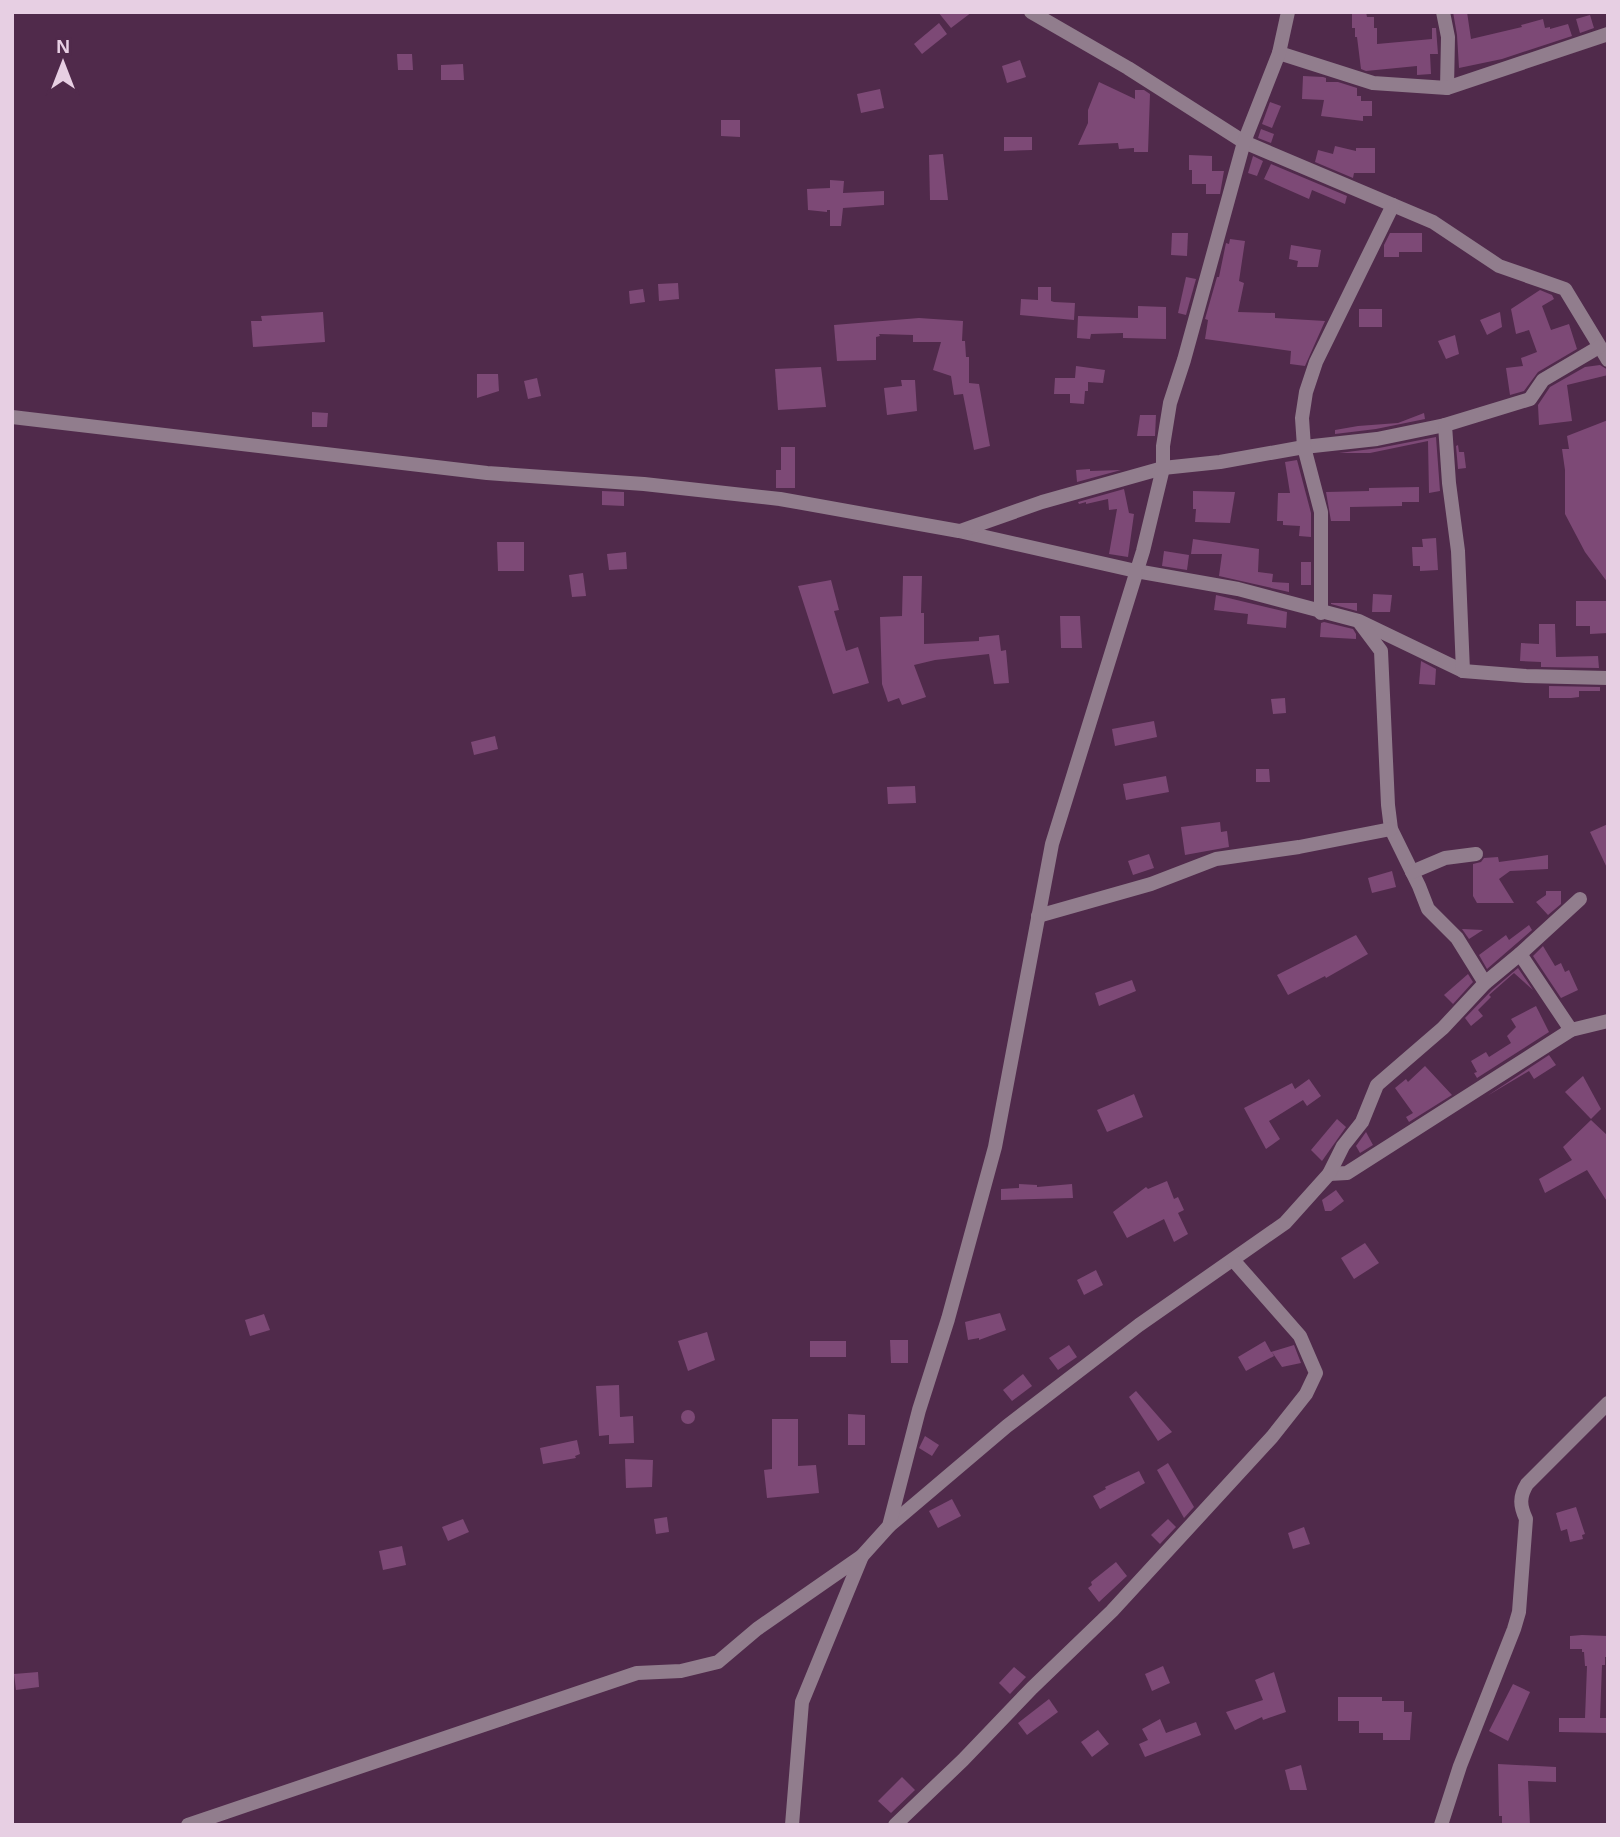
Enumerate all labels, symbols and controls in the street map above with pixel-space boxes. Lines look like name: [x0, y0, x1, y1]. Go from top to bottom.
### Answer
north arrow: [28, 28, 98, 98]
text: N: [56, 36, 70, 57]

